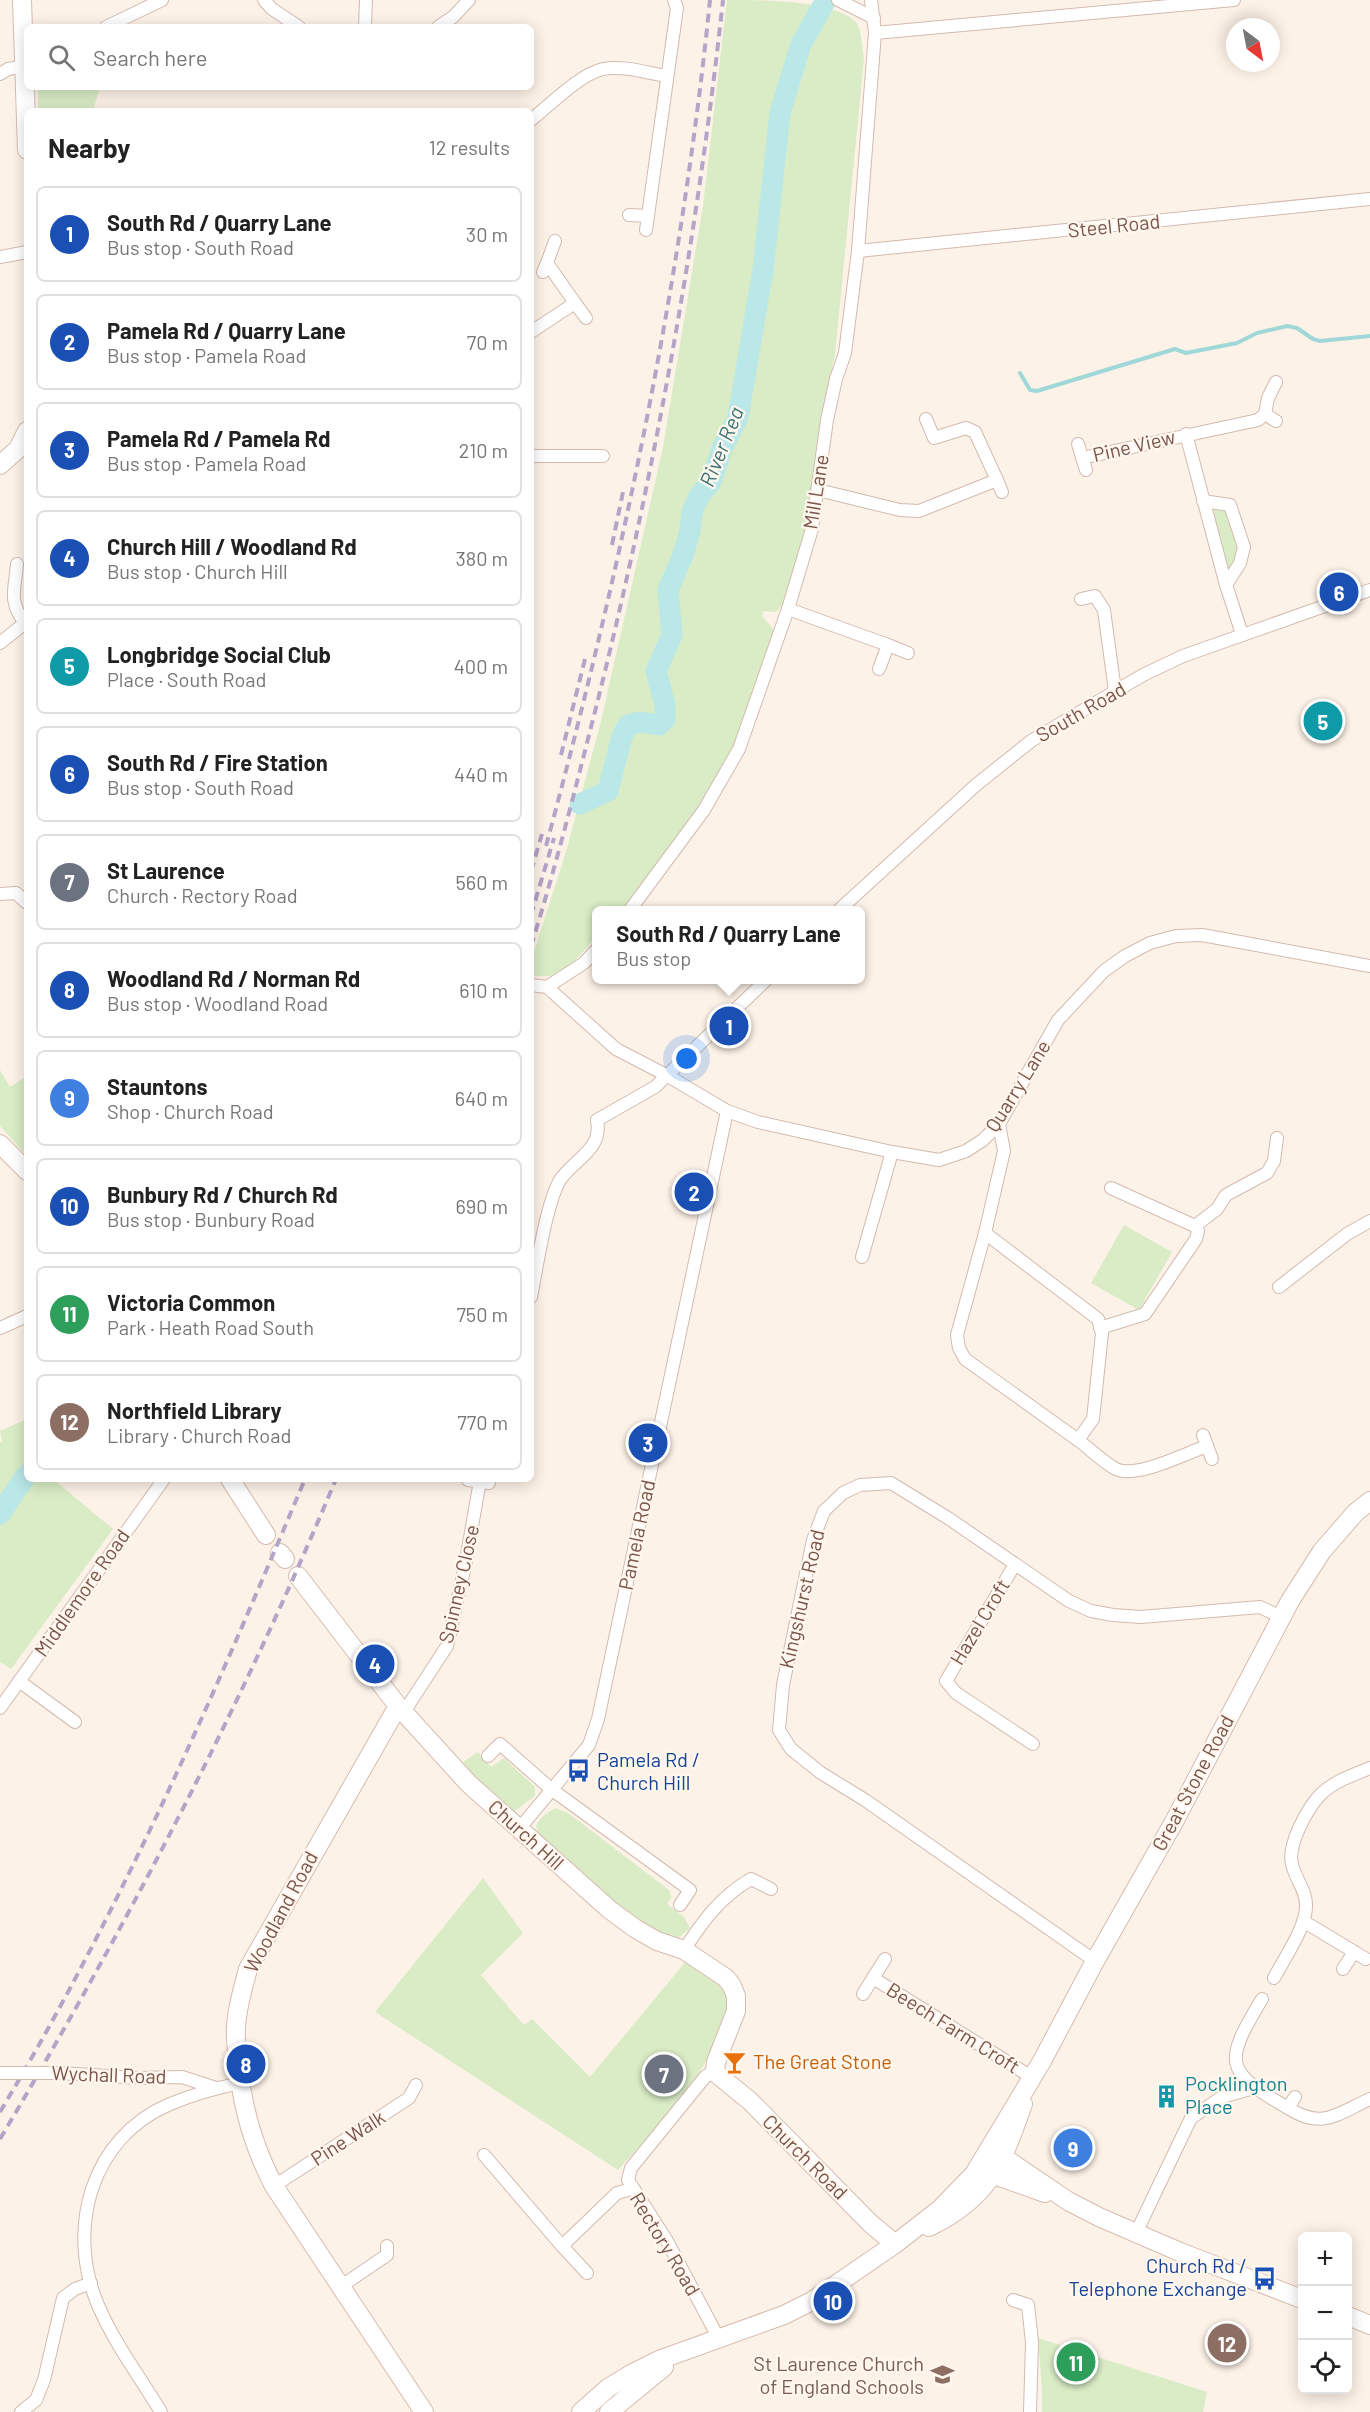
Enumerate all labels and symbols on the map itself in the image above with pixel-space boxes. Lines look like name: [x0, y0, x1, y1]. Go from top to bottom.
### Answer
north arrow: [1226, 18, 1280, 72]
street label: Steel Road: [1066, 208, 1161, 242]
water label: River Rea: [693, 403, 748, 490]
street label: Pine View: [1090, 424, 1177, 466]
street label: Mill Lane: [797, 453, 833, 531]
pin: 6: [1320, 570, 1358, 614]
street label: South Road: [1031, 676, 1130, 746]
pin: 5: [1304, 698, 1342, 744]
pin: 1: [710, 1004, 748, 1048]
street label: Quarry Lane: [980, 1035, 1055, 1136]
your location: [672, 1044, 701, 1073]
pin: 2: [674, 1170, 714, 1214]
pin: 3: [628, 1420, 668, 1466]
street label: Pamela Road: [613, 1477, 659, 1592]
street label: Spinney Close: [433, 1522, 483, 1645]
street label: Middlemore Road: [28, 1524, 134, 1661]
street label: Kingshurst Road: [773, 1527, 829, 1671]
street label: Hazel Croft: [944, 1574, 1014, 1669]
pin: 4: [356, 1642, 394, 1686]
street label: Great Stone Road: [1146, 1710, 1238, 1855]
place label: Pamela Rd / Church Hill: [597, 1747, 700, 1794]
bus stop icon: Pamela Rd / Church Hill: [566, 1758, 592, 1784]
street label: Church Hill: [484, 1794, 569, 1874]
street label: Woodland Road: [238, 1847, 322, 1976]
street label: Beech Farm Croft: [883, 1977, 1024, 2078]
pin: 8: [226, 2042, 266, 2086]
bar icon: The Great Stone: [722, 2049, 748, 2075]
place label: The Great Stone: [753, 2049, 892, 2073]
pin: 7: [644, 2052, 684, 2096]
street label: Wychall Road: [51, 2060, 167, 2088]
place label: Pocklington Place: [1185, 2071, 1288, 2118]
building icon: Pocklington Place: [1154, 2083, 1180, 2109]
street label: Pine Walk: [306, 2104, 389, 2170]
street label: Church Road: [758, 2109, 853, 2204]
pin: 9: [1054, 2126, 1092, 2170]
street label: Rectory Road: [626, 2187, 706, 2300]
place label: Church Rd / Telephone Exchange: [1068, 2253, 1247, 2300]
bus stop icon: Church Rd / Telephone Exchange: [1252, 2265, 1278, 2291]
pin: 10: [814, 2278, 852, 2324]
pin: 12: [1208, 2320, 1246, 2366]
pin: 11: [1056, 2340, 1096, 2384]
place label: St Laurence Church of England Schools: [753, 2351, 924, 2398]
school or university icon: St Laurence Church of England Schools: [929, 2362, 955, 2388]

